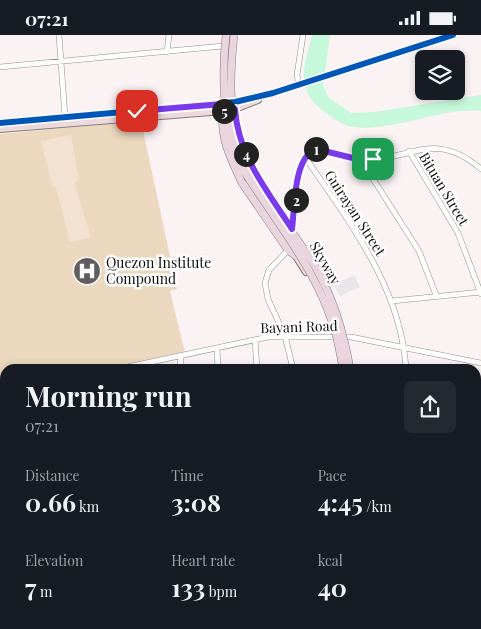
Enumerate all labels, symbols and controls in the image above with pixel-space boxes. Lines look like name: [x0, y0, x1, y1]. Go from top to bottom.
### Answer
text: 07:21: [25, 5, 69, 31]
map controls: [415, 50, 465, 100]
button: layers: [415, 50, 465, 100]
pin: [116, 90, 158, 132]
icon: check: [123, 97, 151, 125]
pin: 5: [212, 99, 236, 123]
text: 5: [221, 102, 228, 121]
pin: 1: [304, 137, 328, 161]
pin: [352, 138, 394, 180]
text: 1: [314, 140, 319, 159]
pin: 4: [234, 141, 258, 167]
text: 4: [243, 145, 250, 164]
icon: arrive: [359, 145, 387, 173]
street label: Bituan Street: [415, 149, 474, 230]
street label: Guirayan Street: [321, 166, 391, 260]
pin: 2: [284, 187, 308, 213]
text: 2: [293, 191, 300, 210]
street label: Skyway: [305, 238, 345, 288]
place label: Quezon Institute Compound: [106, 253, 211, 288]
hospital icon: Quezon Institute Compound: [72, 256, 102, 286]
street label: Bayani Road: [260, 316, 338, 337]
text: Morning run: [25, 377, 192, 414]
button: share: [404, 381, 456, 433]
text: 07:21: [25, 415, 59, 436]
text: Distance: [25, 466, 80, 485]
text: Time: [171, 466, 204, 485]
text: Pace: [318, 466, 347, 485]
text: 0.66: [25, 485, 76, 518]
text: 3:08: [171, 485, 221, 518]
text: 4:45: [318, 485, 363, 518]
text: km: [76, 497, 99, 516]
text: /km: [363, 497, 392, 516]
text: Elevation: [25, 551, 83, 570]
text: Heart rate: [171, 551, 235, 570]
text: kcal: [318, 551, 343, 570]
text: 7: [25, 570, 36, 603]
text: 133: [171, 570, 205, 603]
text: 40: [318, 570, 347, 603]
text: m: [36, 582, 52, 601]
text: bpm: [205, 582, 237, 601]

